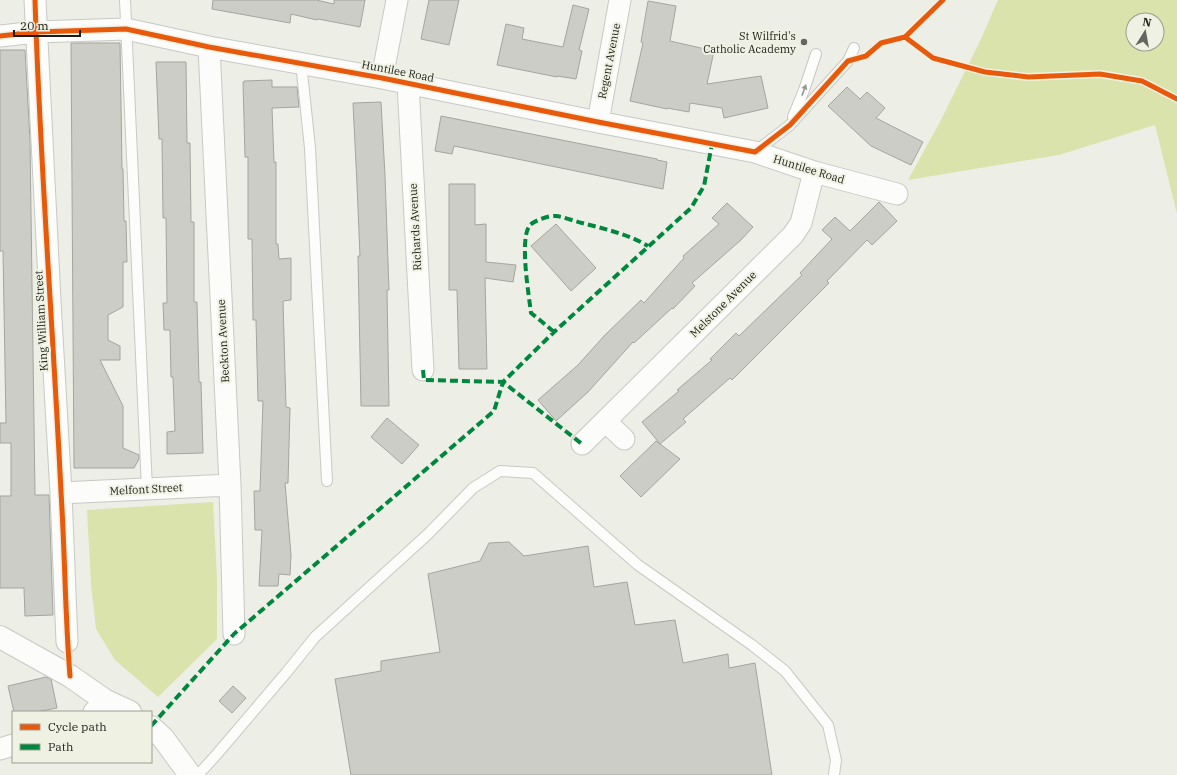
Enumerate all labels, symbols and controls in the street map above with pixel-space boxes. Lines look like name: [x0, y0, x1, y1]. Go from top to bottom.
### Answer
scale bar: [14, 12, 80, 38]
north arrow: [1125, 12, 1165, 52]
text: N: [1141, 14, 1153, 30]
text: 20 m: [20, 18, 49, 33]
street label: Regent Avenue: [595, 22, 623, 100]
place label: St Wilfrid's Catholic Academy: [703, 29, 796, 56]
marker: St Wilfrid's Catholic Academy: [799, 37, 809, 47]
street label: Huntilee Road: [360, 57, 436, 85]
one-way arrow: [801, 83, 807, 95]
street label: Huntilee Road: [772, 152, 847, 187]
street label: Richards Avenue: [406, 183, 424, 271]
street label: Melstone Avenue: [687, 268, 759, 340]
street label: King William Street: [31, 270, 51, 372]
street label: Beckton Avenue: [214, 299, 232, 383]
street label: Melfont Street: [109, 480, 183, 498]
legend: [12, 711, 152, 763]
text: Cycle path: [48, 719, 107, 734]
text: Path: [48, 739, 74, 754]

